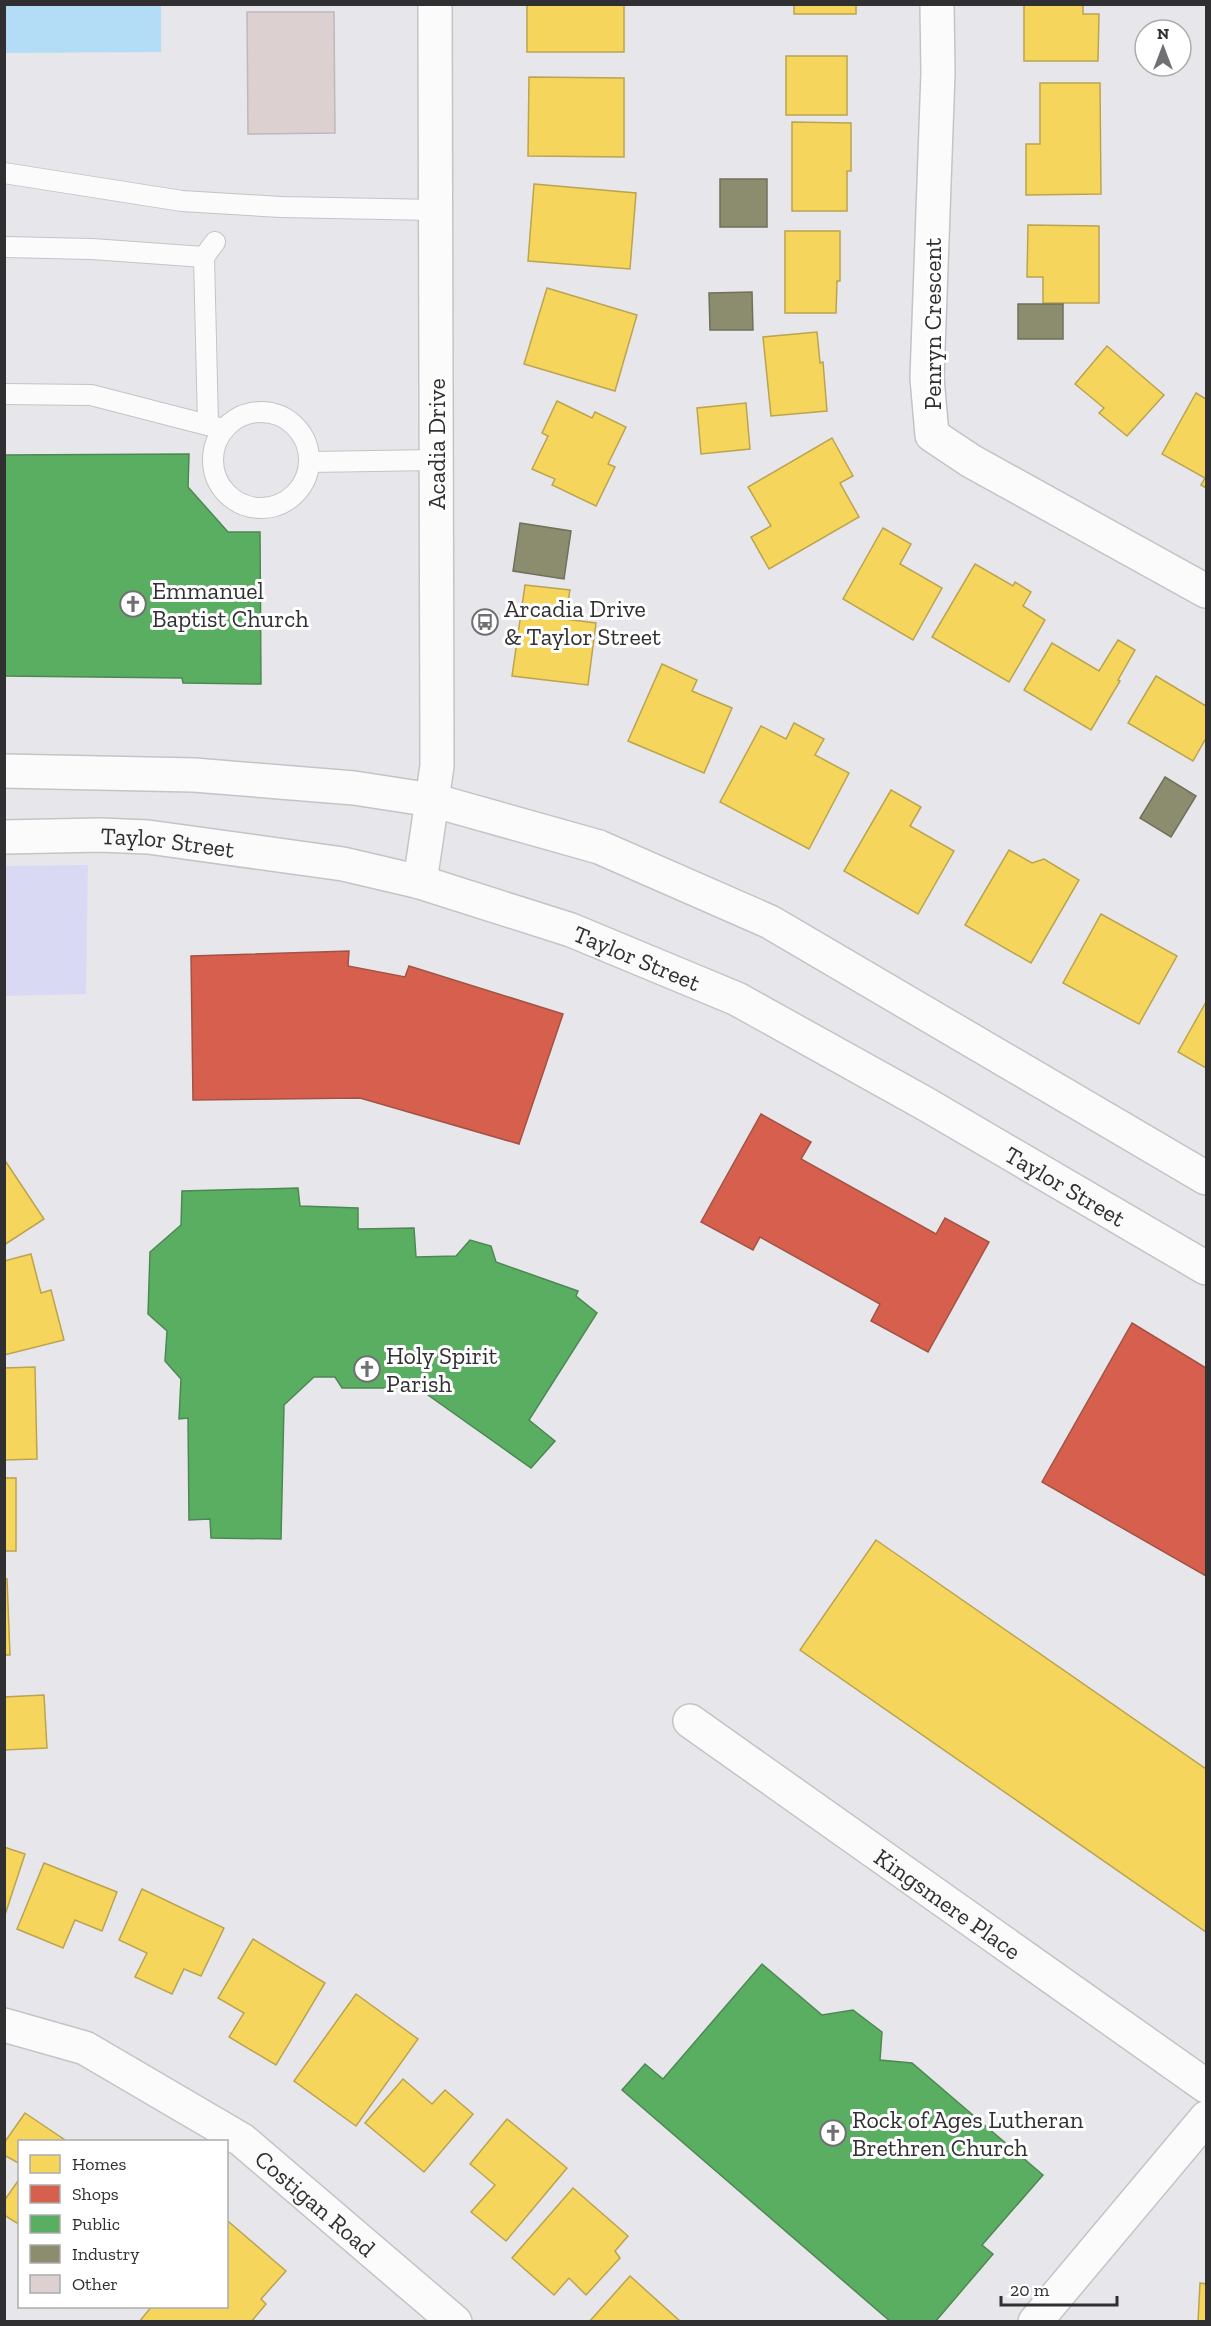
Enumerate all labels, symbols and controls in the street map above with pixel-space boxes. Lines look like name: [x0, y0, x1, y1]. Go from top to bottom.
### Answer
north arrow: [1133, 18, 1193, 78]
text: N: [1157, 24, 1169, 43]
street label: Penryn Crescent: [918, 238, 947, 410]
street label: Acadia Drive: [422, 378, 451, 510]
place label: Emmanuel Baptist Church: [152, 576, 309, 633]
church icon: Emmanuel Baptist Church: [118, 589, 148, 619]
place label: Arcadia Drive & Taylor Street: [504, 594, 661, 651]
bus stop icon: Arcadia Drive & Taylor Street: [470, 607, 500, 637]
street label: Taylor Street: [100, 821, 236, 863]
street label: Taylor Street: [569, 918, 705, 997]
street label: Taylor Street: [1000, 1139, 1131, 1232]
place label: Holy Spirit Parish: [386, 1341, 498, 1398]
church icon: Holy Spirit Parish: [352, 1354, 382, 1384]
street label: Kingsmere Place: [869, 1842, 1027, 1965]
place label: Rock of Ages Lutheran Brethren Church: [852, 2105, 1084, 2162]
church icon: Rock of Ages Lutheran Brethren Church: [818, 2118, 848, 2148]
legend: [18, 2140, 228, 2308]
street label: Costigan Road: [249, 2143, 382, 2263]
text: Homes: [72, 2153, 126, 2175]
text: Shops: [72, 2183, 119, 2205]
text: Public: [72, 2213, 120, 2235]
text: Industry: [72, 2243, 140, 2265]
scale bar: [1001, 2269, 1116, 2307]
text: Other: [72, 2273, 118, 2295]
text: 20 m: [1010, 2279, 1050, 2301]

